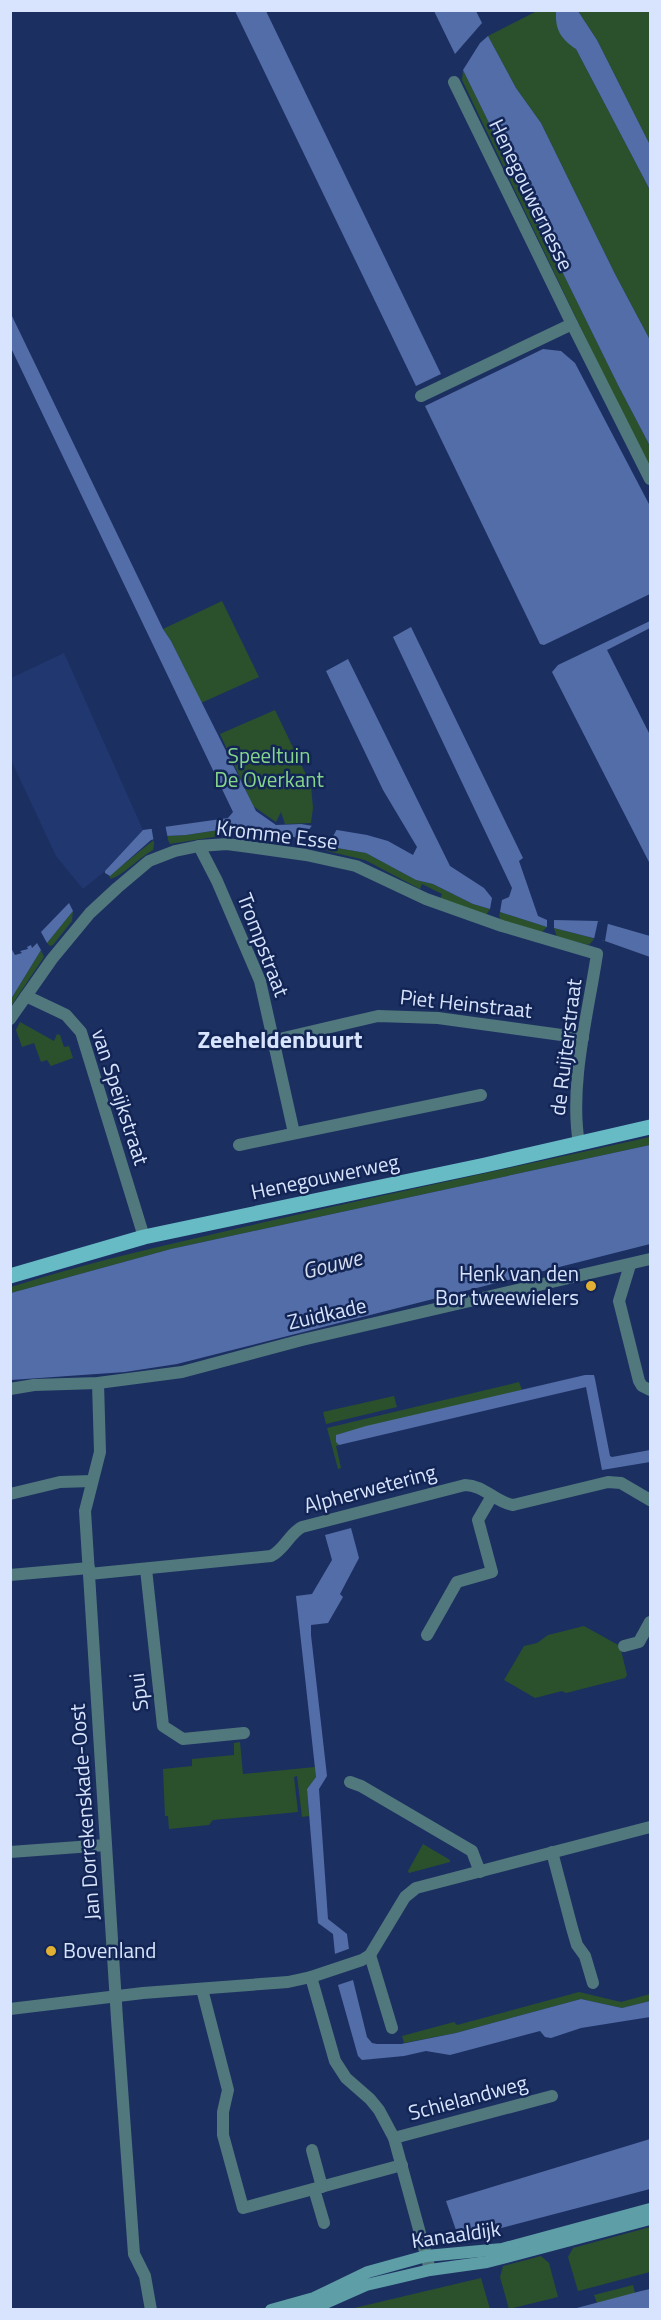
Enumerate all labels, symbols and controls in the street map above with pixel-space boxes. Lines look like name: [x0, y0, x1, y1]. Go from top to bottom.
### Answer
street label: Henegouwernesse: [481, 113, 583, 276]
park label: Speeltuin De Overkant: [214, 739, 324, 795]
street label: Kromme Esse: [215, 811, 340, 857]
street label: Trompstraat: [229, 888, 299, 1002]
street label: de Ruijterstraat: [541, 976, 589, 1117]
street label: Piet Heinstraat: [398, 980, 535, 1026]
district label: Zeeheldenbuurt: [198, 1021, 363, 1057]
street label: van Speijkstraat: [84, 1024, 158, 1170]
street label: Henegouwerweg: [248, 1145, 402, 1207]
water label: Gouwe: [299, 1240, 367, 1288]
place label: Henk van den Bor tweewielers: [435, 1257, 579, 1313]
marker: Henk van den Bor tweewielers: [584, 1279, 598, 1293]
street label: Zuidkade: [284, 1288, 369, 1338]
street label: Alpherwetering: [300, 1455, 440, 1521]
street label: Spui: [120, 1671, 156, 1713]
street label: Jan Dorrekenskade-Oost: [60, 1702, 108, 1921]
place label: Bovenland: [63, 1934, 156, 1966]
marker: Bovenland: [44, 1944, 58, 1958]
street label: Schielandweg: [405, 2066, 531, 2128]
street label: Kanaaldijk: [409, 2212, 503, 2256]

